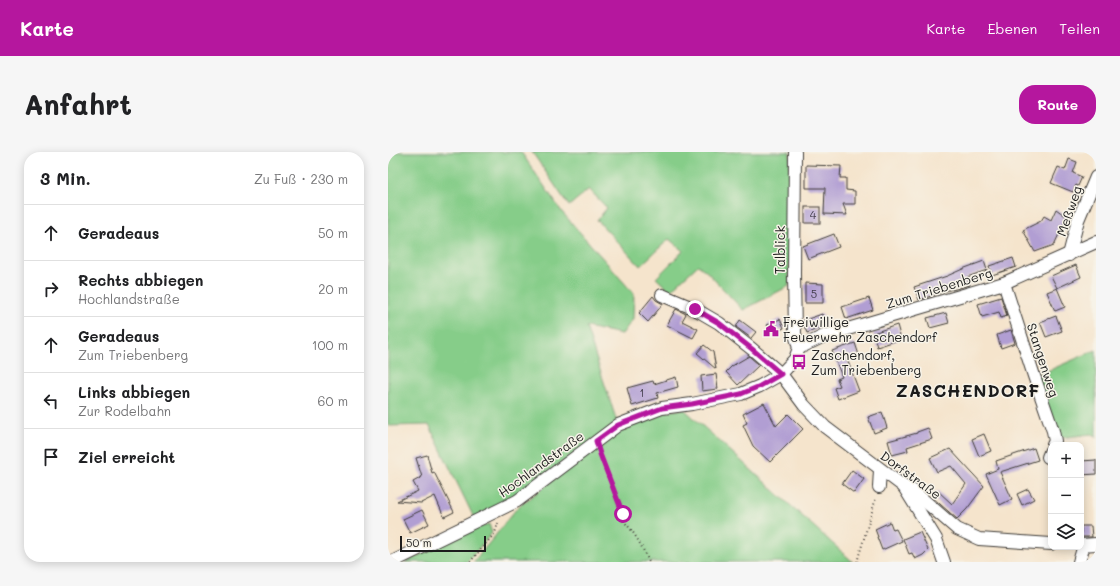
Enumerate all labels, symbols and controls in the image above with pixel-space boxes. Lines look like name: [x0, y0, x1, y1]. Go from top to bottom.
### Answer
text: Karte: [20, 16, 74, 41]
text: Karte: [926, 19, 966, 38]
text: Ebenen: [988, 19, 1037, 38]
text: Teilen: [1059, 19, 1100, 38]
button: Route: [1019, 85, 1096, 124]
text: Anfahrt: [24, 86, 132, 122]
text: 3 Min.: [40, 167, 91, 189]
text: Zu Fuß · 230 m: [254, 170, 348, 187]
street label: Meßweg: [1052, 183, 1085, 238]
house number: 4: [810, 207, 817, 222]
icon: ahead: [40, 222, 62, 244]
text: Geradeaus: [78, 223, 159, 243]
text: 50 m: [318, 224, 348, 241]
street label: Talblick: [771, 226, 788, 274]
street label: Zum Triebenberg: [884, 263, 994, 312]
text: Rechts abbiegen: [78, 270, 203, 290]
icon: right: [40, 278, 62, 300]
text: 20 m: [318, 280, 348, 297]
house number: 5: [811, 286, 817, 301]
text: Hochlandstraße: [78, 290, 180, 307]
route end: [686, 300, 704, 318]
place label: Freiwillige Feuerwehr Zaschendorf: [783, 313, 938, 345]
public building icon: Freiwillige Feuerwehr Zaschendorf: [762, 320, 780, 338]
street label: Stangenweg: [1024, 321, 1063, 399]
text: Geradeaus: [78, 326, 159, 346]
icon: ahead: [40, 334, 62, 356]
text: 100 m: [312, 336, 348, 353]
text: Zum Triebenberg: [78, 346, 188, 363]
place label: Zaschendorf, Zum Triebenberg: [811, 346, 921, 378]
bus stop icon: Zaschendorf, Zum Triebenberg: [790, 353, 808, 371]
district label: ZASCHENDORF: [896, 379, 1040, 401]
text: Links abbiegen: [78, 382, 190, 402]
house number: 1: [640, 385, 644, 400]
icon: left: [40, 390, 62, 412]
text: 60 m: [318, 392, 348, 409]
text: Zur Rodelbahn: [78, 402, 171, 419]
street label: Hochlandstraße: [495, 427, 587, 500]
map controls: [1048, 442, 1084, 550]
button: +: [1048, 442, 1084, 478]
icon: arrive: [40, 446, 62, 468]
text: Ziel erreicht: [78, 447, 175, 467]
street label: Dorfstraße: [878, 447, 945, 502]
button: −: [1048, 478, 1084, 514]
route start: [614, 505, 632, 523]
button: layers: [1048, 514, 1084, 550]
scale bar: [400, 534, 486, 553]
text: 50 m: [406, 535, 432, 550]

